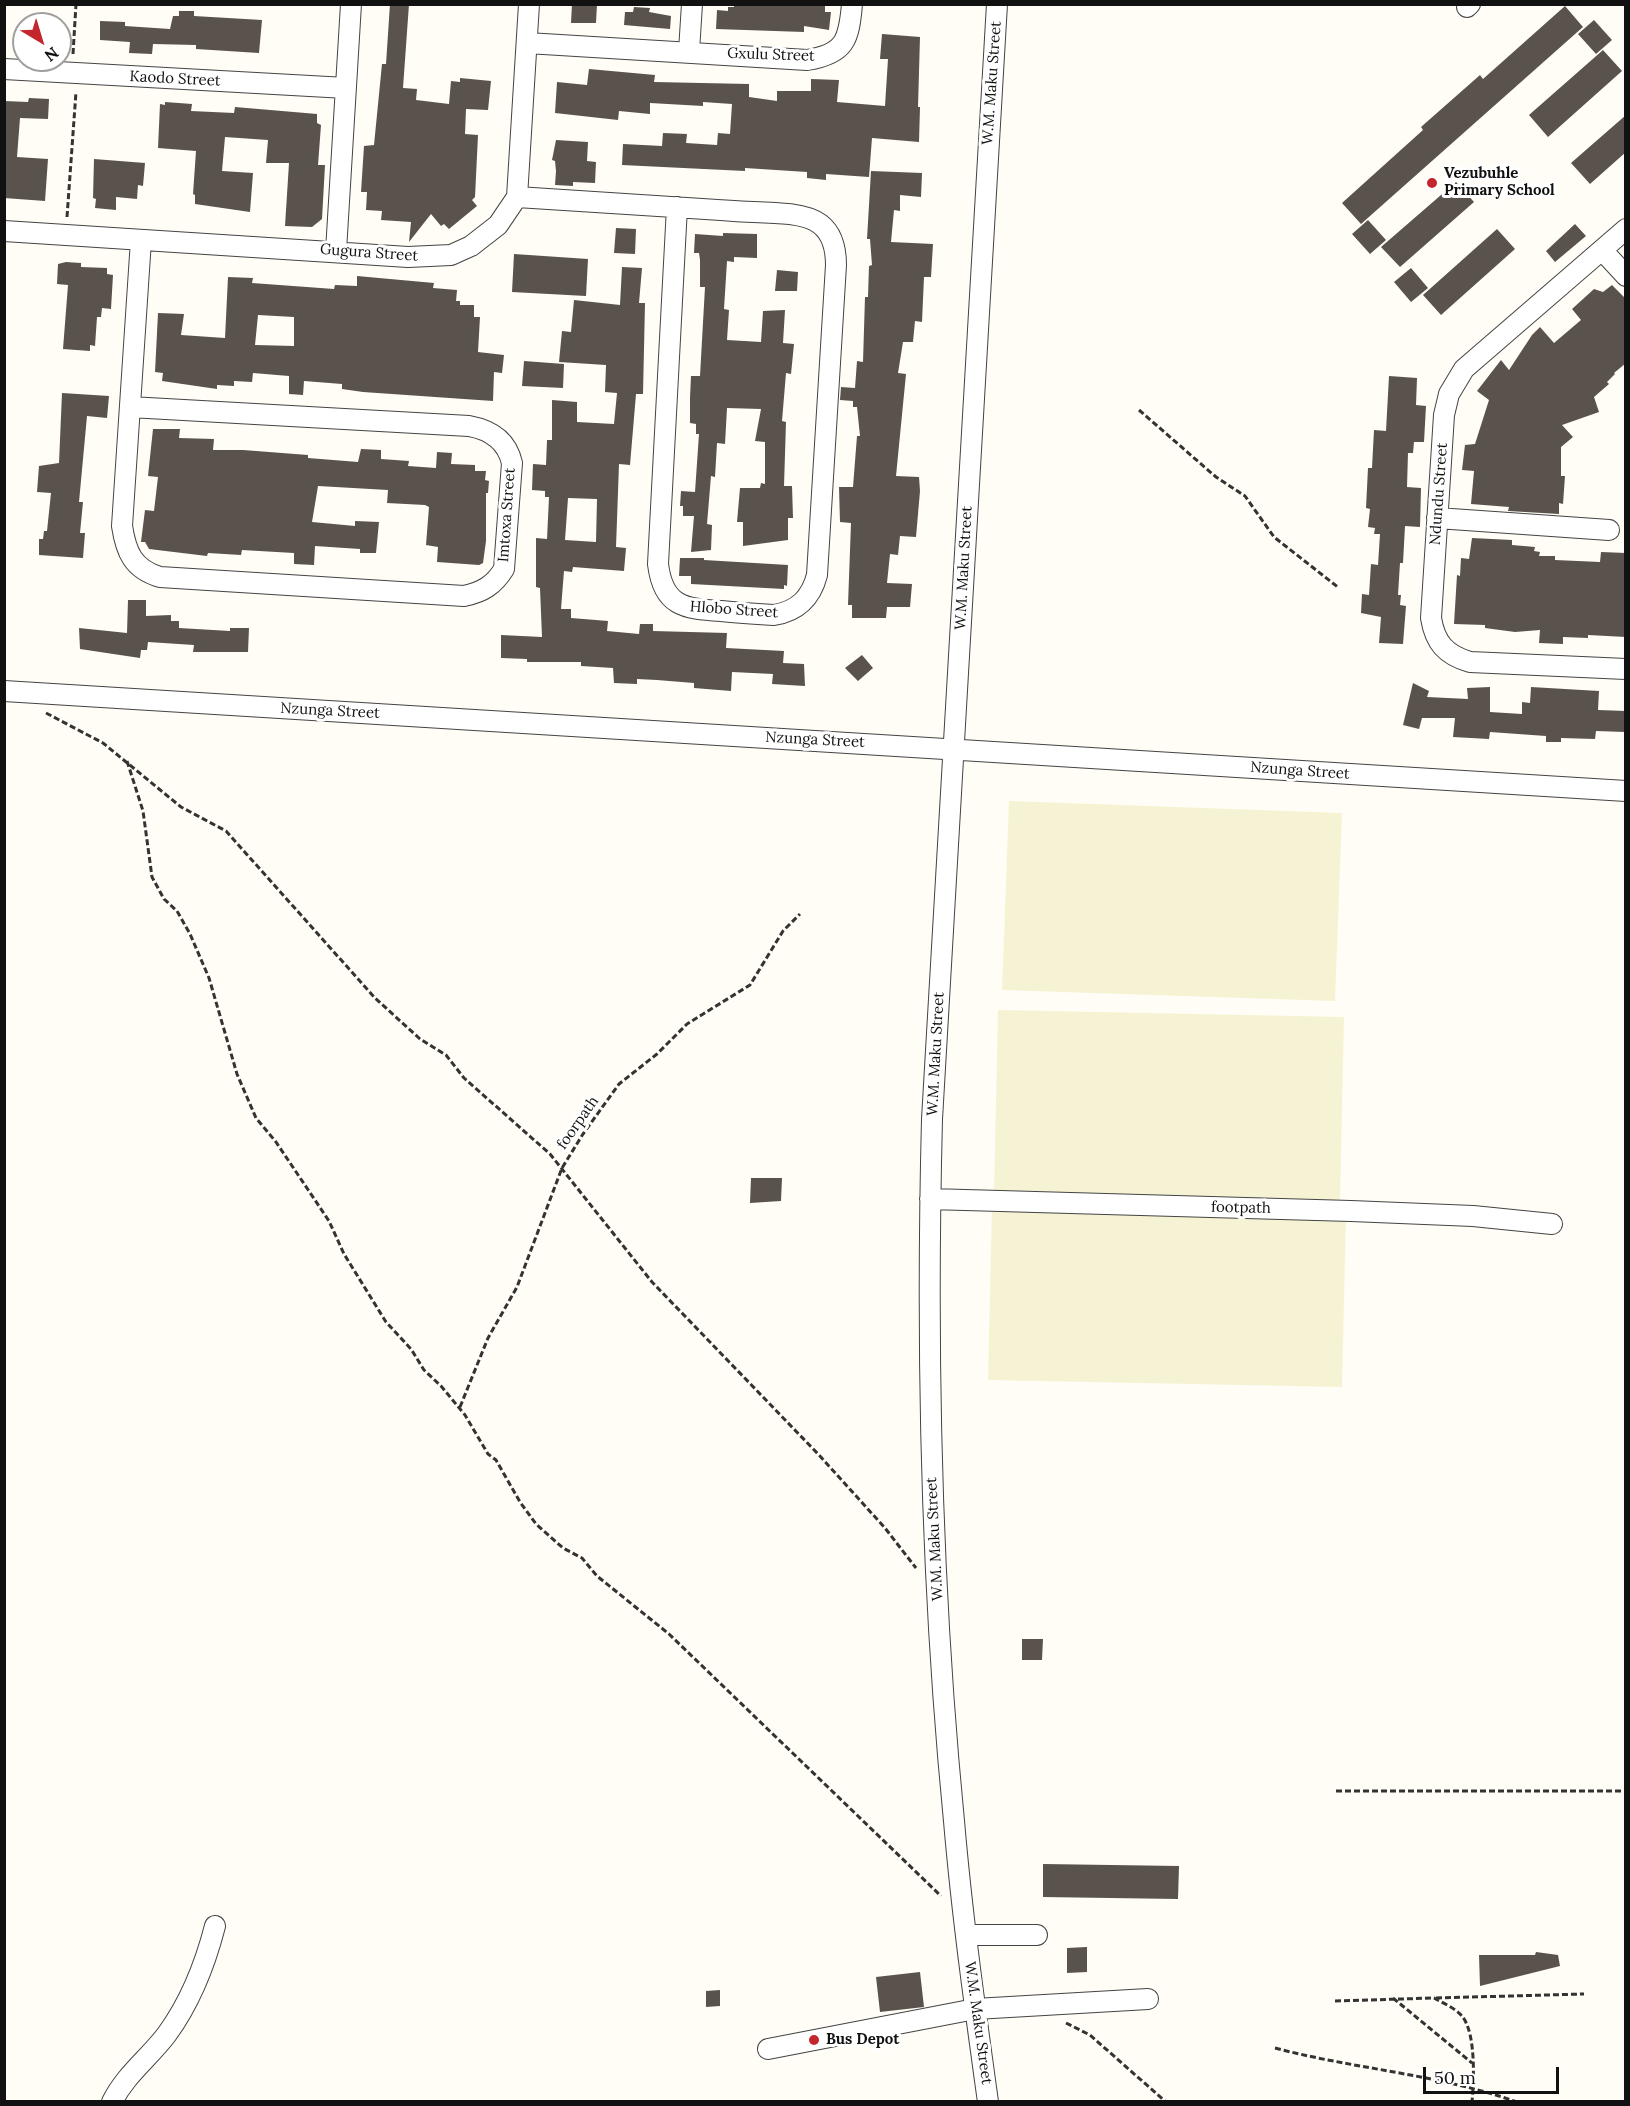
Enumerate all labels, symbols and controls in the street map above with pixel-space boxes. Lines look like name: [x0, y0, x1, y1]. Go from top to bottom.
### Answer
north arrow: [12, 12, 72, 72]
street label: W.M. Maku Street: [979, 21, 1005, 145]
text: N: [41, 43, 63, 66]
street label: Gxulu Street: [727, 44, 815, 66]
street label: Kaodo Street: [129, 68, 221, 90]
place label: Vezubuhle Primary School: [1444, 165, 1555, 200]
marker: Vezubuhle Primary School: [1425, 176, 1439, 190]
street label: Gugura Street: [319, 241, 419, 265]
street label: Ndundu Street: [1426, 442, 1452, 546]
street label: Imtoxa Street: [495, 467, 519, 563]
street label: W.M. Maku Street: [952, 506, 976, 630]
street label: Hlobo Street: [689, 598, 779, 622]
street label: Nzunga Street: [280, 699, 380, 723]
street label: Nzunga Street: [765, 728, 865, 752]
street label: Nzunga Street: [1250, 759, 1350, 783]
street label: W.M. Maku Street: [924, 992, 948, 1116]
street label: foorpath: [553, 1093, 603, 1153]
street label: footpath: [1211, 1198, 1271, 1218]
street label: W.M. Maku Street: [923, 1477, 947, 1601]
street label: W.M. Maku Street: [960, 1960, 996, 2086]
place label: Bus Depot: [826, 2031, 899, 2049]
marker: Bus Depot: [807, 2033, 821, 2047]
scale bar: [1426, 2055, 1562, 2093]
text: 50 m: [1434, 2066, 1476, 2089]

